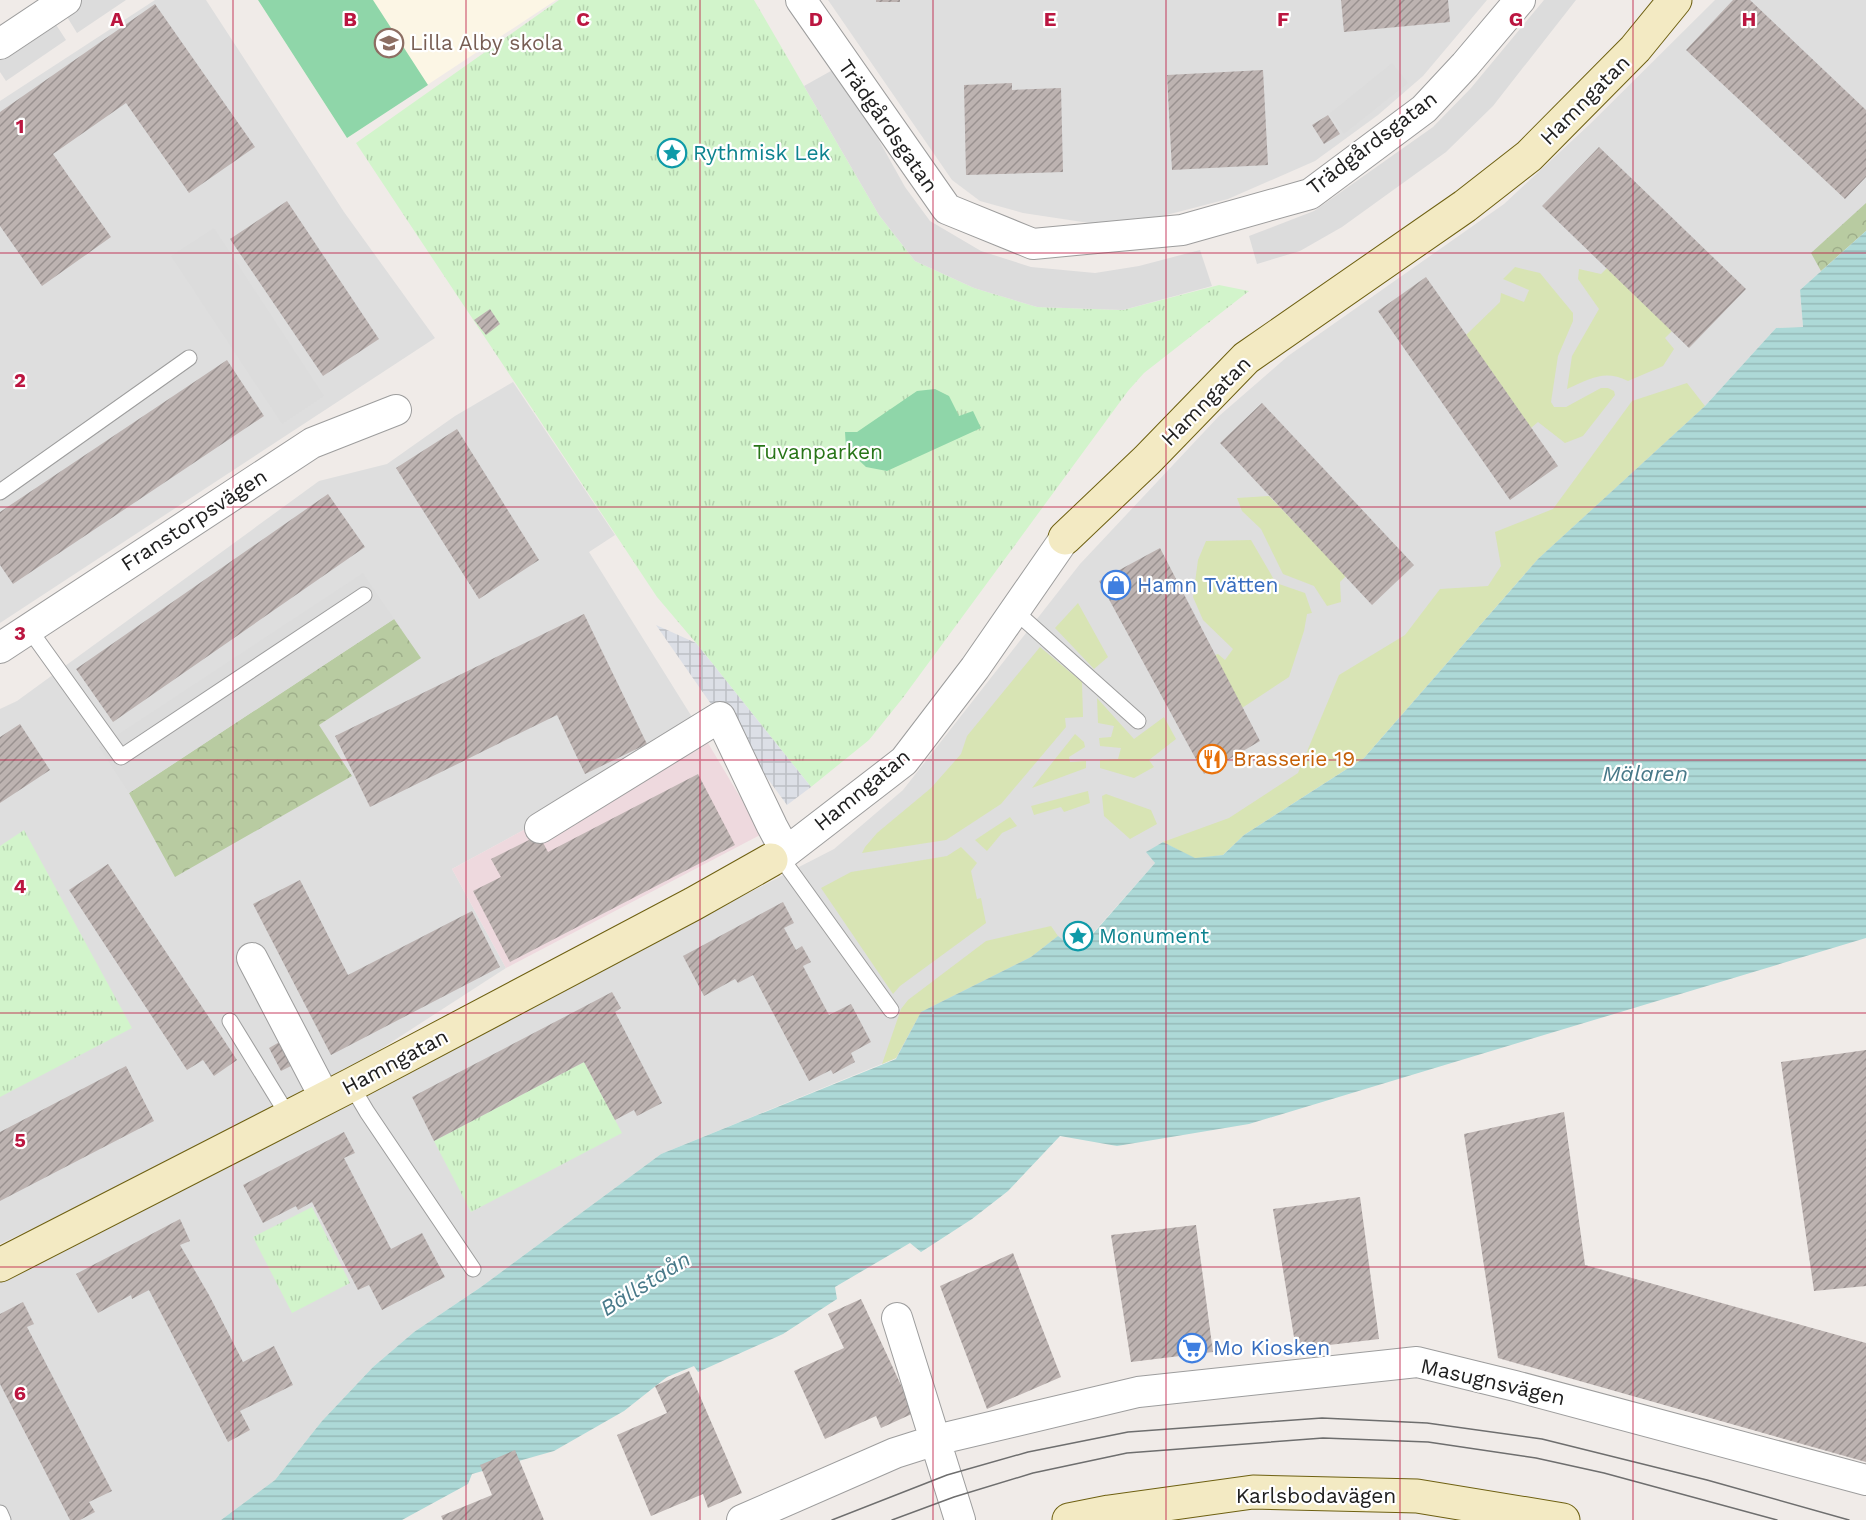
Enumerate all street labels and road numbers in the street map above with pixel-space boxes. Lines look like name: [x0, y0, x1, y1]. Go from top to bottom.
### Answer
street label: Hamngatan: [1535, 50, 1635, 150]
street label: Trädgårdsgatan: [833, 54, 944, 197]
street label: Trädgårdsgatan: [1302, 86, 1442, 200]
street label: Hamngatan: [1156, 351, 1256, 451]
street label: Franstorpsvägen: [116, 463, 271, 576]
street label: Hamngatan: [809, 743, 915, 836]
street label: Hamngatan: [337, 1023, 452, 1100]
street label: Masugnsvägen: [1418, 1353, 1568, 1410]
street label: Karlsbodavägen: [1236, 1483, 1396, 1508]

